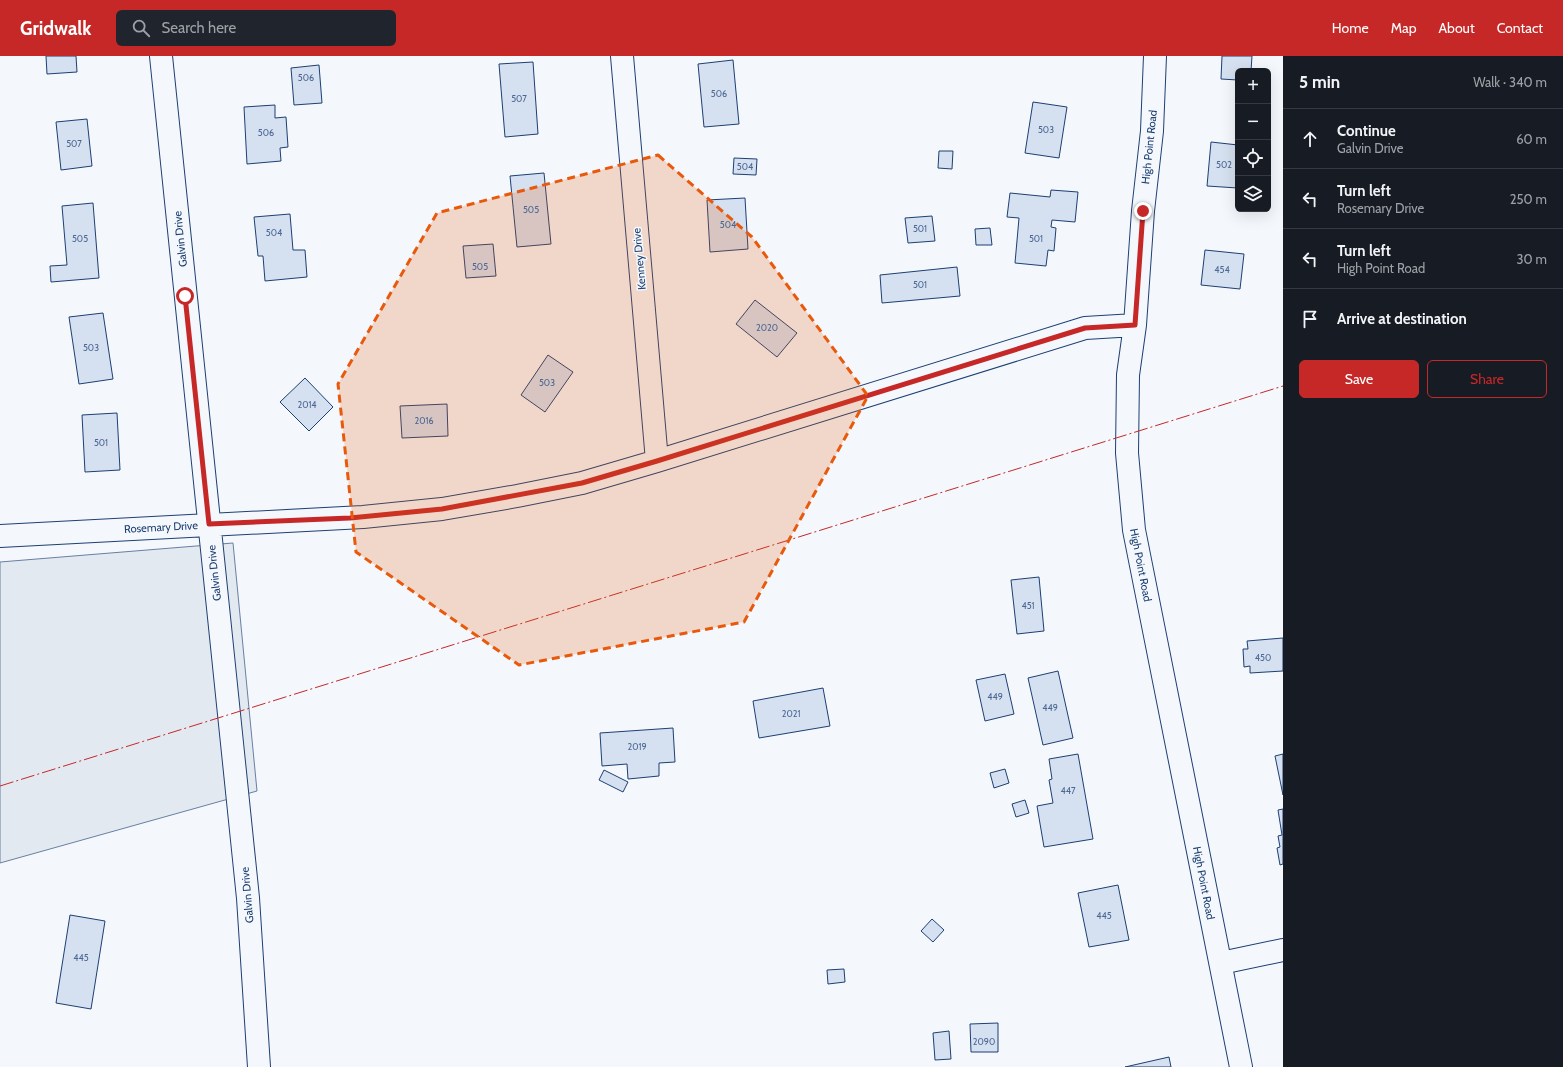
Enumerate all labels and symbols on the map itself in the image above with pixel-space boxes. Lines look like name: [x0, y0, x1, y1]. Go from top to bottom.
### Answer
house number: 506: [298, 72, 314, 83]
house number: 506: [711, 88, 727, 99]
house number: 507: [511, 93, 527, 104]
street label: High Point Road: [1138, 109, 1160, 185]
house number: 503: [1038, 124, 1054, 135]
house number: 506: [258, 127, 274, 138]
house number: 507: [66, 138, 82, 149]
house number: 502: [1216, 159, 1232, 170]
house number: 504: [737, 161, 753, 172]
route end: [1134, 202, 1152, 220]
house number: 505: [523, 204, 539, 215]
street label: Galvin Drive: [170, 210, 190, 268]
house number: 504: [720, 219, 736, 230]
house number: 501: [913, 223, 927, 234]
house number: 504: [266, 227, 282, 238]
street label: Kenney Drive: [629, 227, 649, 291]
house number: 505: [72, 233, 88, 244]
house number: 501: [1029, 233, 1043, 244]
house number: 505: [472, 261, 488, 272]
house number: 454: [1214, 264, 1230, 275]
house number: 501: [913, 279, 927, 290]
route start: [176, 287, 194, 305]
house number: 2020: [756, 322, 778, 333]
house number: 503: [83, 342, 99, 353]
house number: 503: [539, 377, 555, 388]
house number: 2014: [297, 399, 317, 410]
house number: 2016: [414, 415, 434, 426]
house number: 501: [94, 437, 108, 448]
street label: Rosemary Drive: [124, 518, 199, 536]
street label: High Point Road: [1127, 527, 1155, 603]
street label: Galvin Drive: [204, 544, 224, 602]
house number: 451: [1021, 600, 1035, 611]
house number: 450: [1255, 652, 1271, 663]
house number: 449: [987, 691, 1003, 702]
house number: 449: [1042, 702, 1058, 713]
house number: 2021: [782, 708, 800, 719]
house number: 2019: [627, 741, 647, 752]
house number: 447: [1061, 785, 1076, 796]
street label: High Point Road: [1190, 845, 1218, 921]
street label: Galvin Drive: [238, 866, 256, 924]
house number: 445: [1096, 910, 1112, 921]
house number: 445: [73, 952, 89, 963]
house number: 2090: [973, 1036, 995, 1047]

